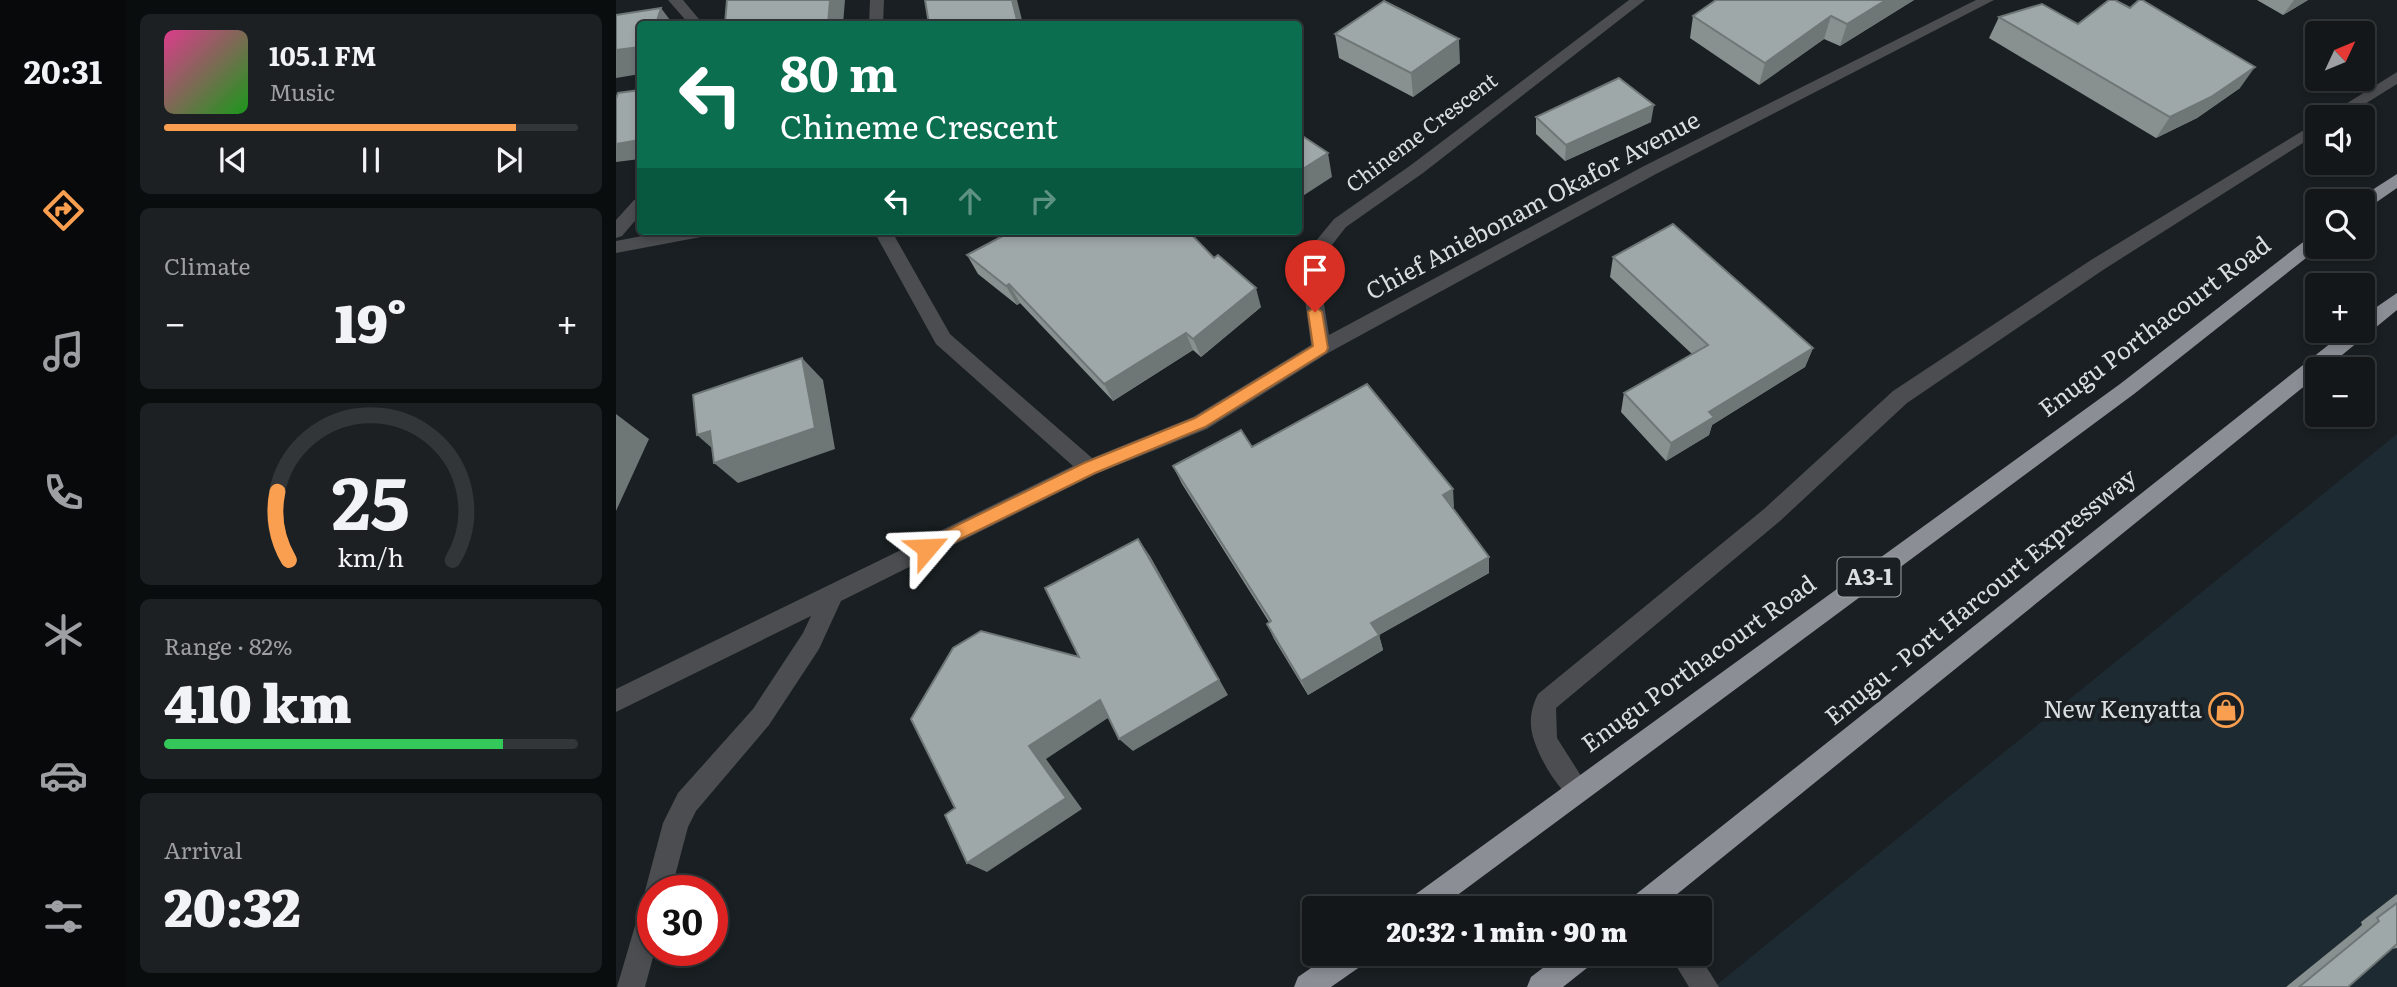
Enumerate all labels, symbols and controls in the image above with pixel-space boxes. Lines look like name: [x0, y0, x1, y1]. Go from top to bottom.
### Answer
north arrow: [2305, 21, 2375, 91]
map controls: [2305, 21, 2375, 427]
text: 80 m: [780, 34, 898, 107]
text: 105.1 FM: [269, 35, 376, 74]
text: 20:31: [24, 46, 102, 94]
icon: left: [665, 49, 756, 140]
street label: Chineme Crescent: [1338, 63, 1503, 198]
text: Music: [269, 74, 335, 108]
text: Chineme Crescent: [780, 101, 1058, 149]
street label: Chief Aniebonam Okafor Avenue: [1359, 101, 1705, 307]
button: sound: [2305, 105, 2375, 175]
icon: previous: [214, 141, 252, 179]
icon: pause: [352, 141, 390, 179]
icon: next: [490, 141, 528, 179]
icon: left: [878, 182, 916, 220]
icon: ahead: [951, 182, 989, 220]
icon: right: [1024, 182, 1062, 220]
icon: directions: [39, 186, 88, 235]
button: search: [2305, 189, 2375, 259]
street label: Enugu Porthacourt Road: [2030, 226, 2277, 424]
pin: [1285, 240, 1345, 312]
text: Climate: [164, 248, 250, 282]
icon: arrive: [1296, 251, 1334, 289]
button: +: [2305, 273, 2375, 343]
text: 19°: [335, 282, 407, 359]
text: −: [164, 292, 186, 349]
text: +: [556, 292, 578, 349]
icon: music: [39, 327, 88, 376]
button: −: [2305, 357, 2375, 427]
text: 25: [332, 444, 410, 552]
street label: Enugu - Port Harcourt Expressway: [1816, 458, 2143, 732]
icon: phone: [39, 468, 88, 517]
position arrow: [890, 511, 964, 585]
text: km/h: [338, 537, 404, 574]
road number: A3-1: [1838, 558, 1900, 596]
street label: Enugu Porthacourt Road: [1573, 565, 1822, 759]
icon: climate: [39, 610, 88, 659]
text: Range · 82%: [164, 628, 292, 662]
text: 410 km: [164, 662, 352, 739]
place label: New Kenyatta: [2043, 690, 2202, 725]
shop icon: New Kenyatta: [2207, 691, 2245, 729]
icon: car: [39, 751, 88, 800]
text: Arrival: [164, 832, 243, 866]
text: 20:32: [164, 866, 301, 943]
speed limit sign: 30: [637, 875, 728, 966]
icon: filters: [39, 892, 88, 941]
text: 20:32 · 1 min · 90 m: [1387, 911, 1627, 950]

